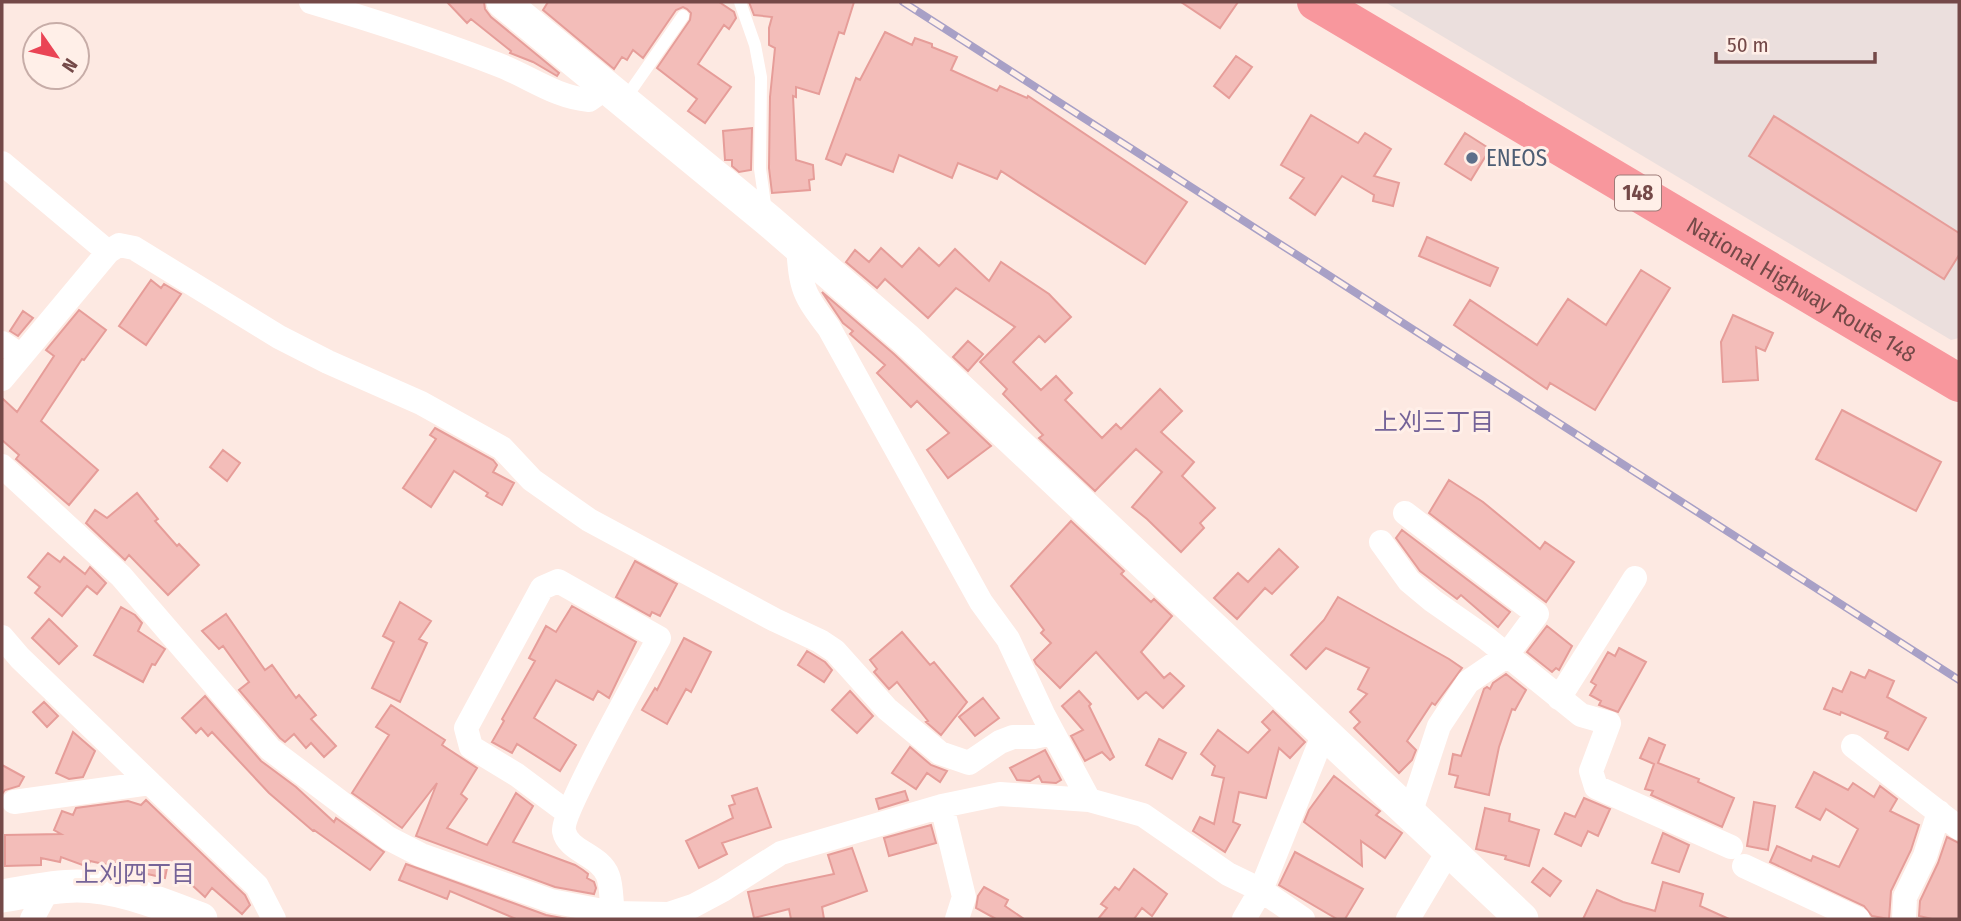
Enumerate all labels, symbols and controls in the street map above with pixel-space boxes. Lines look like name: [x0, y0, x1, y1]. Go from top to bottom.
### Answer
north arrow: [21, 21, 91, 91]
scale bar: [1716, 21, 1875, 65]
text: 50 m: [1727, 32, 1769, 58]
text: N: [57, 54, 82, 76]
place label: ENEOS: [1486, 144, 1547, 172]
marker: ENEOS: [1464, 150, 1480, 166]
road number: 148: [1615, 176, 1661, 210]
street label: National Highway Route 148: [1682, 211, 1921, 368]
district label: 上刈三丁目: [1374, 408, 1494, 436]
district label: 上刈四丁目: [75, 860, 195, 888]

